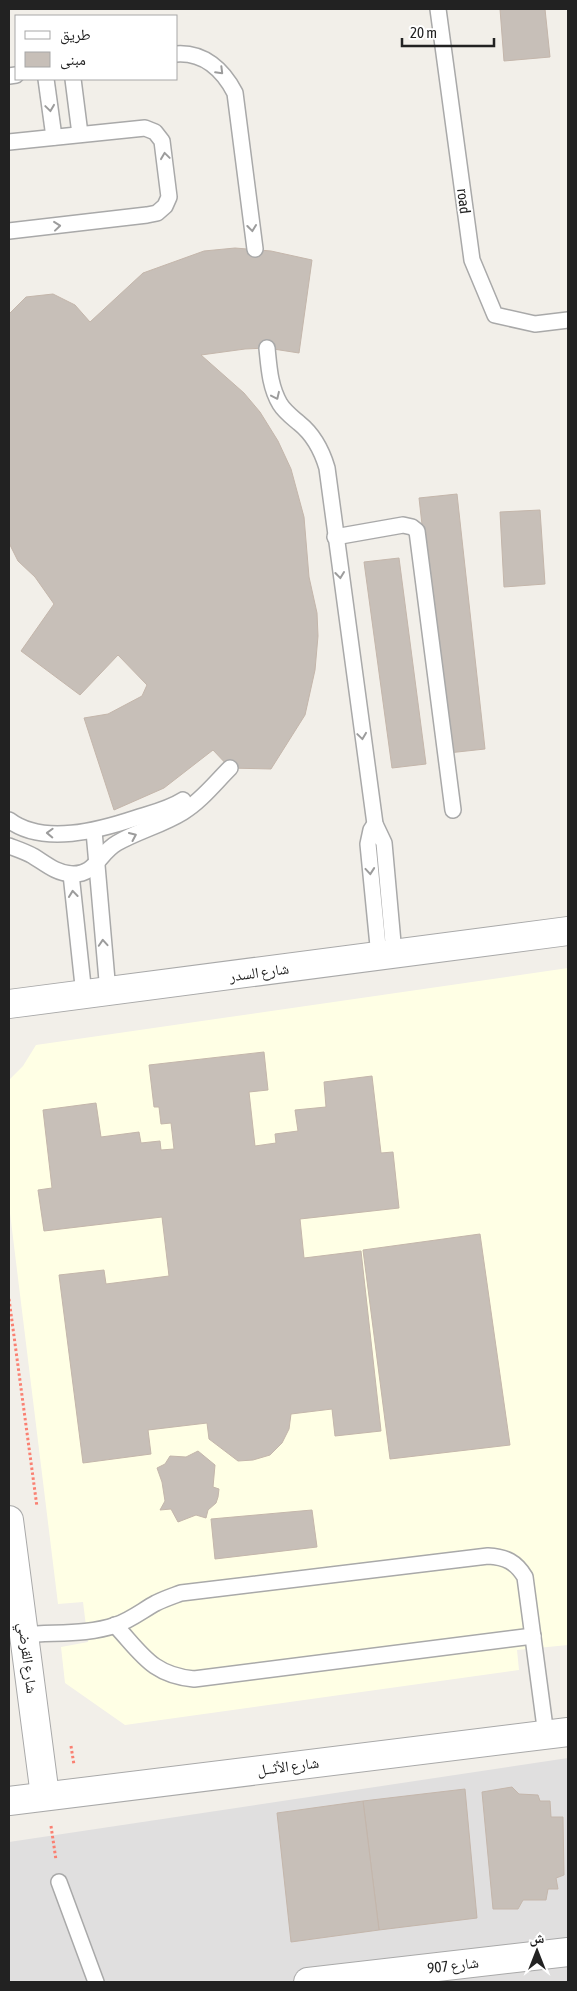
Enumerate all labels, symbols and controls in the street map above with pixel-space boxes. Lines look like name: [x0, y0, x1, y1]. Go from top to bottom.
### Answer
legend: [15, 15, 178, 80]
scale bar: [402, 15, 494, 47]
text: 20 m: [410, 24, 437, 41]
text: طريق: [60, 26, 91, 45]
text: مبنى: [60, 51, 86, 70]
one-way arrow: [214, 65, 223, 74]
one-way arrow: [44, 104, 55, 112]
one-way arrow: [160, 152, 170, 160]
street label: road: [454, 187, 474, 215]
one-way arrow: [54, 221, 62, 232]
one-way arrow: [246, 224, 257, 232]
one-way arrow: [270, 391, 281, 400]
one-way arrow: [334, 571, 345, 579]
one-way arrow: [356, 732, 367, 740]
one-way arrow: [46, 828, 54, 838]
one-way arrow: [128, 831, 137, 842]
one-way arrow: [364, 868, 375, 876]
one-way arrow: [68, 890, 79, 898]
one-way arrow: [97, 939, 108, 947]
street label: شارع السدر: [227, 959, 290, 987]
street label: شارع القرضي: [11, 1622, 41, 1695]
street label: شارع الأثــل: [256, 1754, 320, 1780]
north arrow: [512, 1926, 562, 1976]
text: ش: [530, 1930, 545, 1947]
street label: شارع 907: [426, 1953, 480, 1979]

